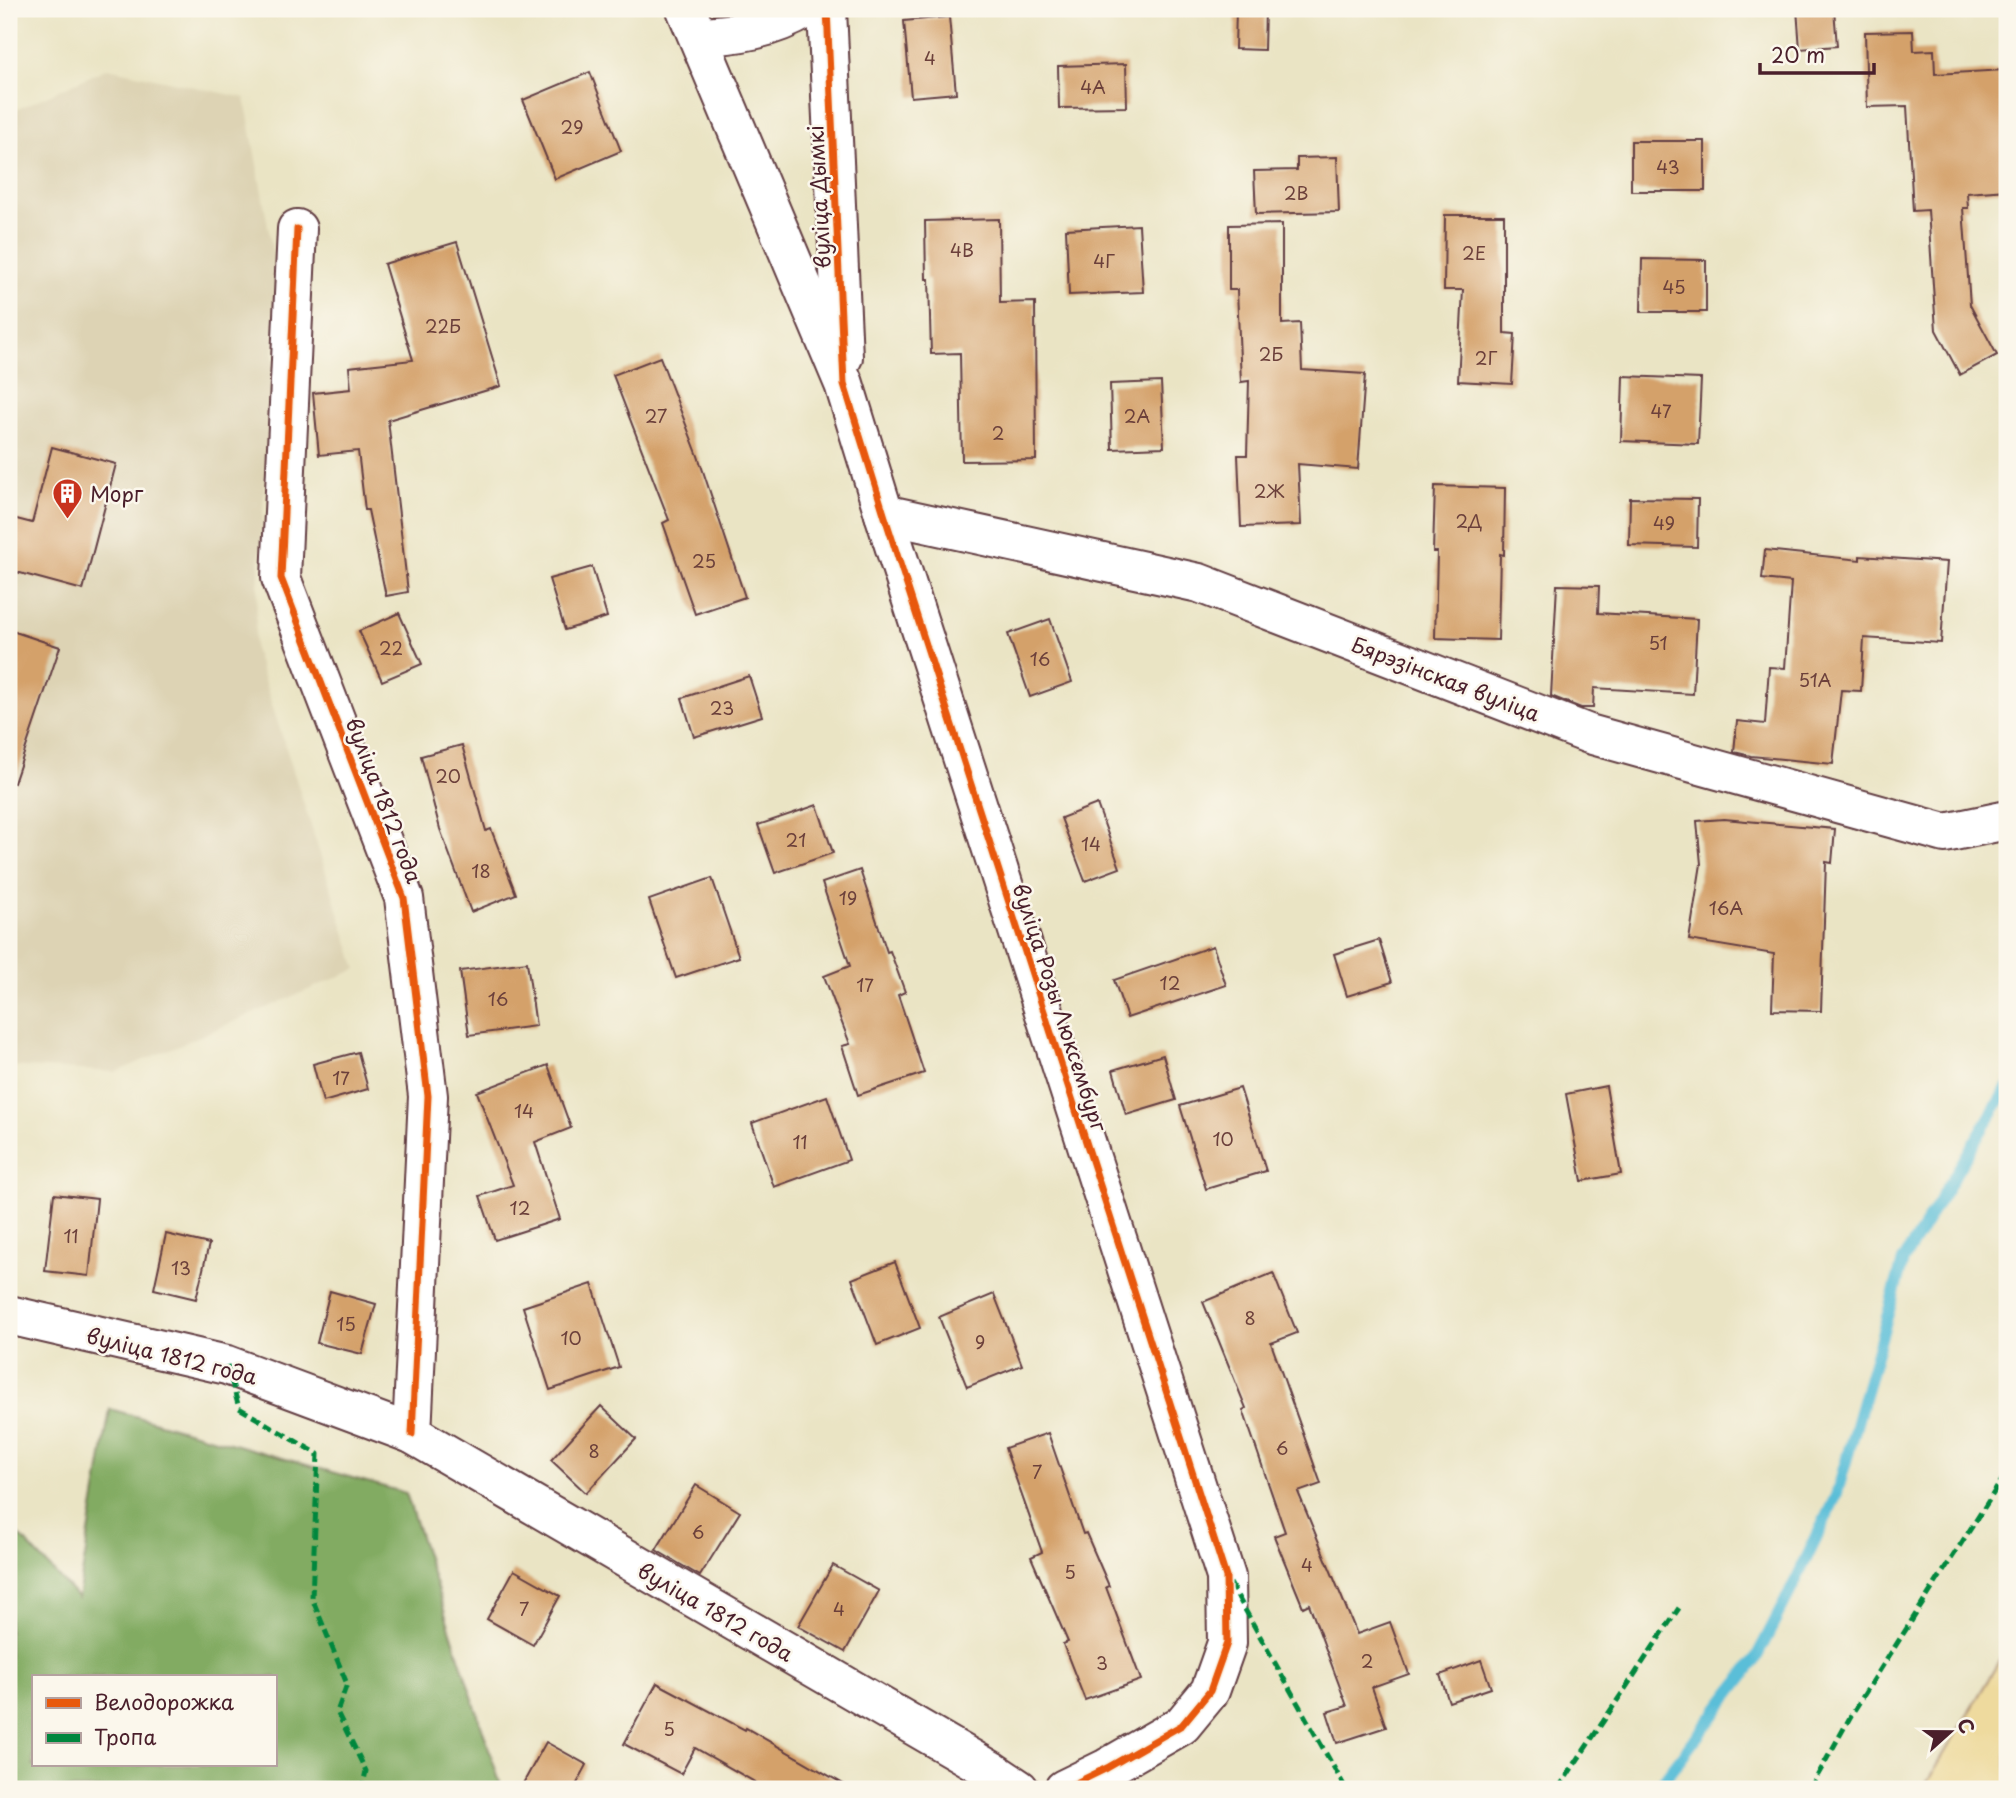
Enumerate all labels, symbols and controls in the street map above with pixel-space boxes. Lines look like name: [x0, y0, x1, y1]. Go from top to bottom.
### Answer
scale bar: [1760, 32, 1874, 76]
text: 20 m: [1771, 38, 1825, 70]
house number: 4: [924, 44, 936, 71]
house number: 4А: [1080, 73, 1106, 100]
house number: 29: [561, 113, 583, 140]
street label: вуліца Дымкі: [798, 125, 838, 269]
house number: 43: [1656, 153, 1680, 180]
house number: 2В: [1284, 179, 1308, 206]
house number: 4В: [950, 236, 974, 263]
house number: 2Е: [1462, 239, 1486, 266]
house number: 4Г: [1093, 247, 1115, 274]
house number: 45: [1663, 273, 1686, 300]
house number: 22Б: [425, 312, 461, 339]
house number: 2Б: [1259, 340, 1283, 367]
house number: 2Г: [1475, 344, 1497, 371]
house number: 47: [1650, 397, 1672, 424]
house number: 27: [645, 402, 667, 429]
house number: 2А: [1124, 402, 1150, 429]
house number: 2: [992, 419, 1004, 446]
building icon: Морг: [50, 476, 84, 520]
place label: Морг: [90, 477, 144, 509]
house number: 2Ж: [1254, 477, 1284, 504]
house number: 2Д: [1456, 507, 1482, 534]
house number: 49: [1653, 509, 1675, 536]
house number: 25: [692, 547, 716, 574]
street label: Бярэзінская вуліца: [1347, 627, 1545, 729]
house number: 51: [1648, 629, 1668, 656]
house number: 22: [379, 634, 403, 661]
house number: 16: [1030, 645, 1050, 672]
house number: 51А: [1798, 666, 1832, 693]
house number: 23: [710, 694, 734, 721]
street label: вуліца 1812 года: [339, 713, 431, 887]
house number: 20: [435, 762, 461, 789]
house number: 21: [786, 826, 806, 853]
house number: 14: [1081, 830, 1101, 857]
house number: 18: [471, 857, 491, 884]
street label: вуліца Розы Люксембург: [1006, 879, 1116, 1136]
house number: 19: [839, 884, 857, 911]
house number: 16А: [1709, 894, 1743, 921]
house number: 12: [1160, 969, 1180, 996]
house number: 17: [856, 971, 874, 998]
house number: 16: [488, 985, 508, 1012]
house number: 17: [332, 1064, 350, 1091]
house number: 14: [514, 1097, 534, 1124]
house number: 10: [1212, 1125, 1234, 1152]
house number: 11: [792, 1128, 808, 1155]
house number: 12: [510, 1194, 530, 1221]
house number: 11: [63, 1222, 79, 1249]
house number: 13: [171, 1254, 191, 1281]
house number: 8: [1244, 1304, 1256, 1331]
house number: 15: [336, 1310, 356, 1337]
street label: вуліца 1812 года: [83, 1318, 261, 1392]
house number: 10: [560, 1324, 582, 1351]
house number: 9: [975, 1328, 985, 1355]
house number: 6: [1276, 1434, 1288, 1461]
house number: 8: [588, 1437, 600, 1464]
house number: 7: [1032, 1458, 1042, 1485]
house number: 6: [692, 1518, 704, 1545]
house number: 4: [1301, 1551, 1313, 1578]
street label: вуліца 1812 года: [632, 1553, 800, 1669]
house number: 5: [1064, 1558, 1076, 1585]
house number: 7: [519, 1595, 529, 1622]
house number: 4: [833, 1595, 845, 1622]
house number: 2: [1361, 1647, 1373, 1674]
house number: 3: [1096, 1649, 1108, 1676]
legend: [32, 1675, 276, 1766]
text: Велодорожка: [94, 1685, 235, 1717]
north arrow: [1914, 1696, 1984, 1766]
text: С: [1951, 1714, 1982, 1737]
house number: 5: [663, 1715, 675, 1742]
text: Тропа: [94, 1720, 156, 1752]

